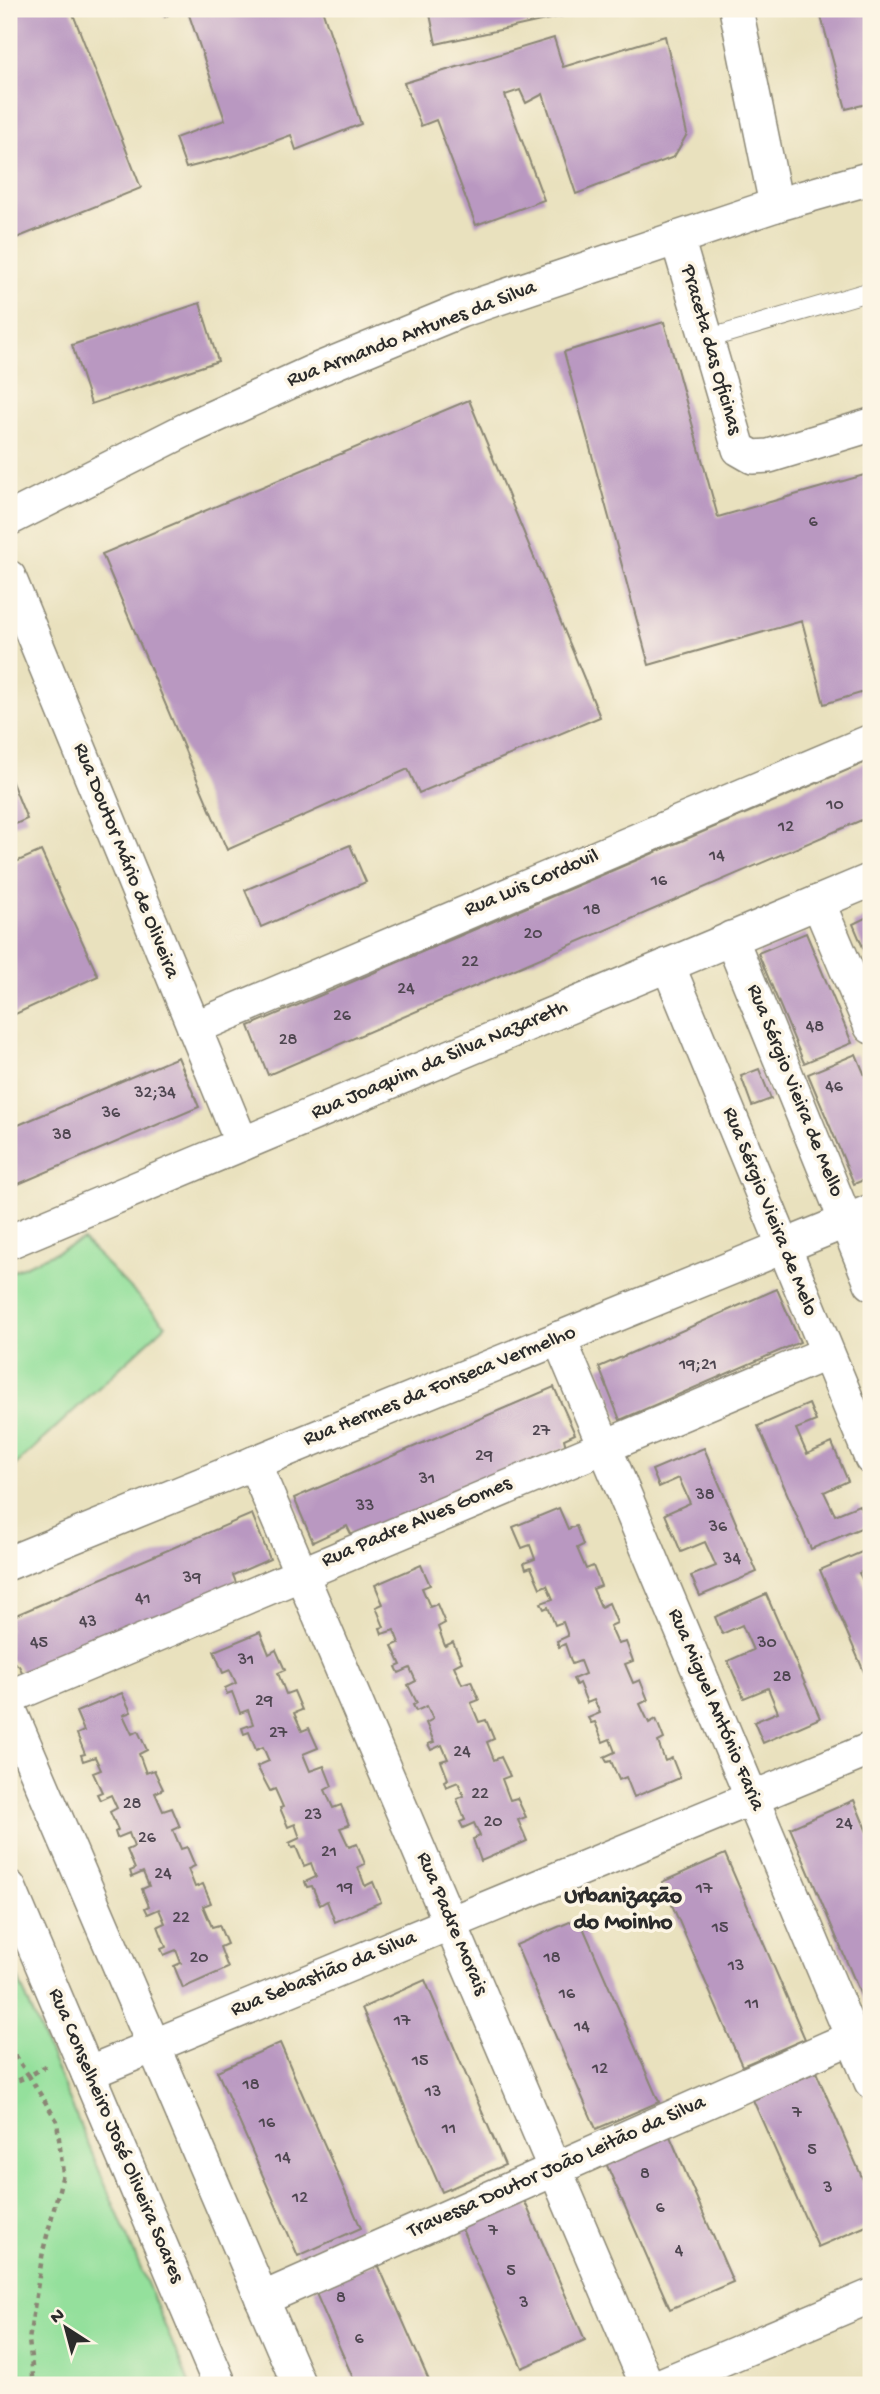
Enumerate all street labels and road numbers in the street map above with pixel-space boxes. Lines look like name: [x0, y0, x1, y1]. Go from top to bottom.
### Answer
street label: Praceta das Oficinas: [674, 261, 747, 439]
street label: Rua Armando Antunes da Silva: [284, 275, 541, 394]
street label: Rua Doutor Mário de Oliveira: [66, 740, 184, 984]
street label: Rua Luis Cordovil: [461, 844, 603, 924]
street label: Rua Sérgio Vieira de Mello: [740, 981, 848, 1201]
street label: Rua Joaquim da Silva Nazareth: [308, 996, 572, 1126]
street label: Rua Sérgio Vieira de Melo: [716, 1104, 822, 1320]
street label: Rua Hermes da Fonseca Vermelho: [300, 1321, 580, 1453]
street label: Rua Padre Alves Gomes: [318, 1471, 517, 1574]
street label: Rua Miguel António Faria: [661, 1605, 769, 1816]
street label: Rua Padre Morais: [410, 1849, 493, 2001]
street label: Rua Sebastião da Silva: [228, 1926, 422, 2024]
street label: Rua Conselheiro José Oliveira Soares: [41, 1985, 189, 2288]
street label: Travessa Doutor João Leitão da Silva: [403, 2090, 711, 2246]

